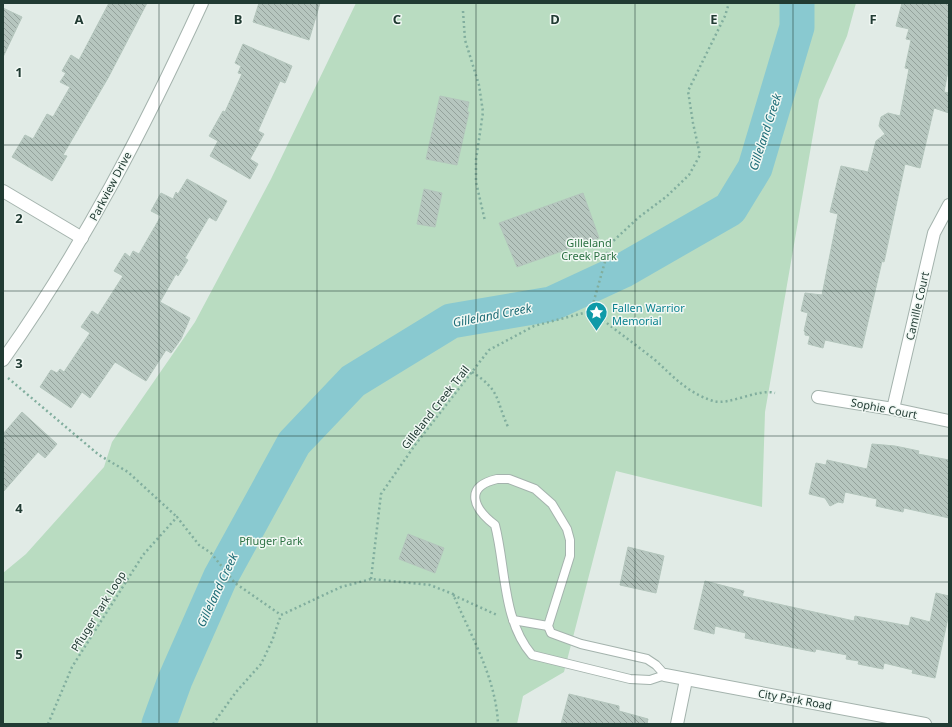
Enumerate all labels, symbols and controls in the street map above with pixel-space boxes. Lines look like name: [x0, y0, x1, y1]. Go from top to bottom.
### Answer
text: A: [75, 10, 84, 28]
text: B: [234, 10, 242, 28]
text: C: [393, 10, 401, 28]
text: D: [550, 10, 560, 28]
text: E: [710, 10, 718, 28]
text: F: [869, 10, 877, 28]
text: 1: [15, 63, 23, 81]
water label: Gilleland Creek: [745, 90, 786, 173]
street label: Parkview Drive: [85, 149, 135, 223]
text: 2: [15, 209, 23, 227]
park label: Gilleland Creek Park: [561, 235, 617, 263]
street label: Camille Court: [902, 270, 932, 342]
water label: Gilleland Creek: [451, 299, 534, 331]
place icon: Fallen Warrior Memorial: [583, 300, 609, 333]
place label: Fallen Warrior Memorial: [612, 300, 685, 328]
text: 3: [15, 354, 23, 372]
street label: Gilleland Creek Trail: [398, 362, 472, 452]
street label: Sophie Court: [850, 394, 918, 422]
text: 4: [15, 499, 23, 517]
park label: Pfluger Park: [239, 533, 303, 548]
water label: Gilleland Creek: [192, 549, 242, 630]
street label: Pfluger Park Loop: [67, 568, 129, 654]
text: 5: [15, 645, 23, 663]
street label: City Park Road: [757, 685, 833, 713]

